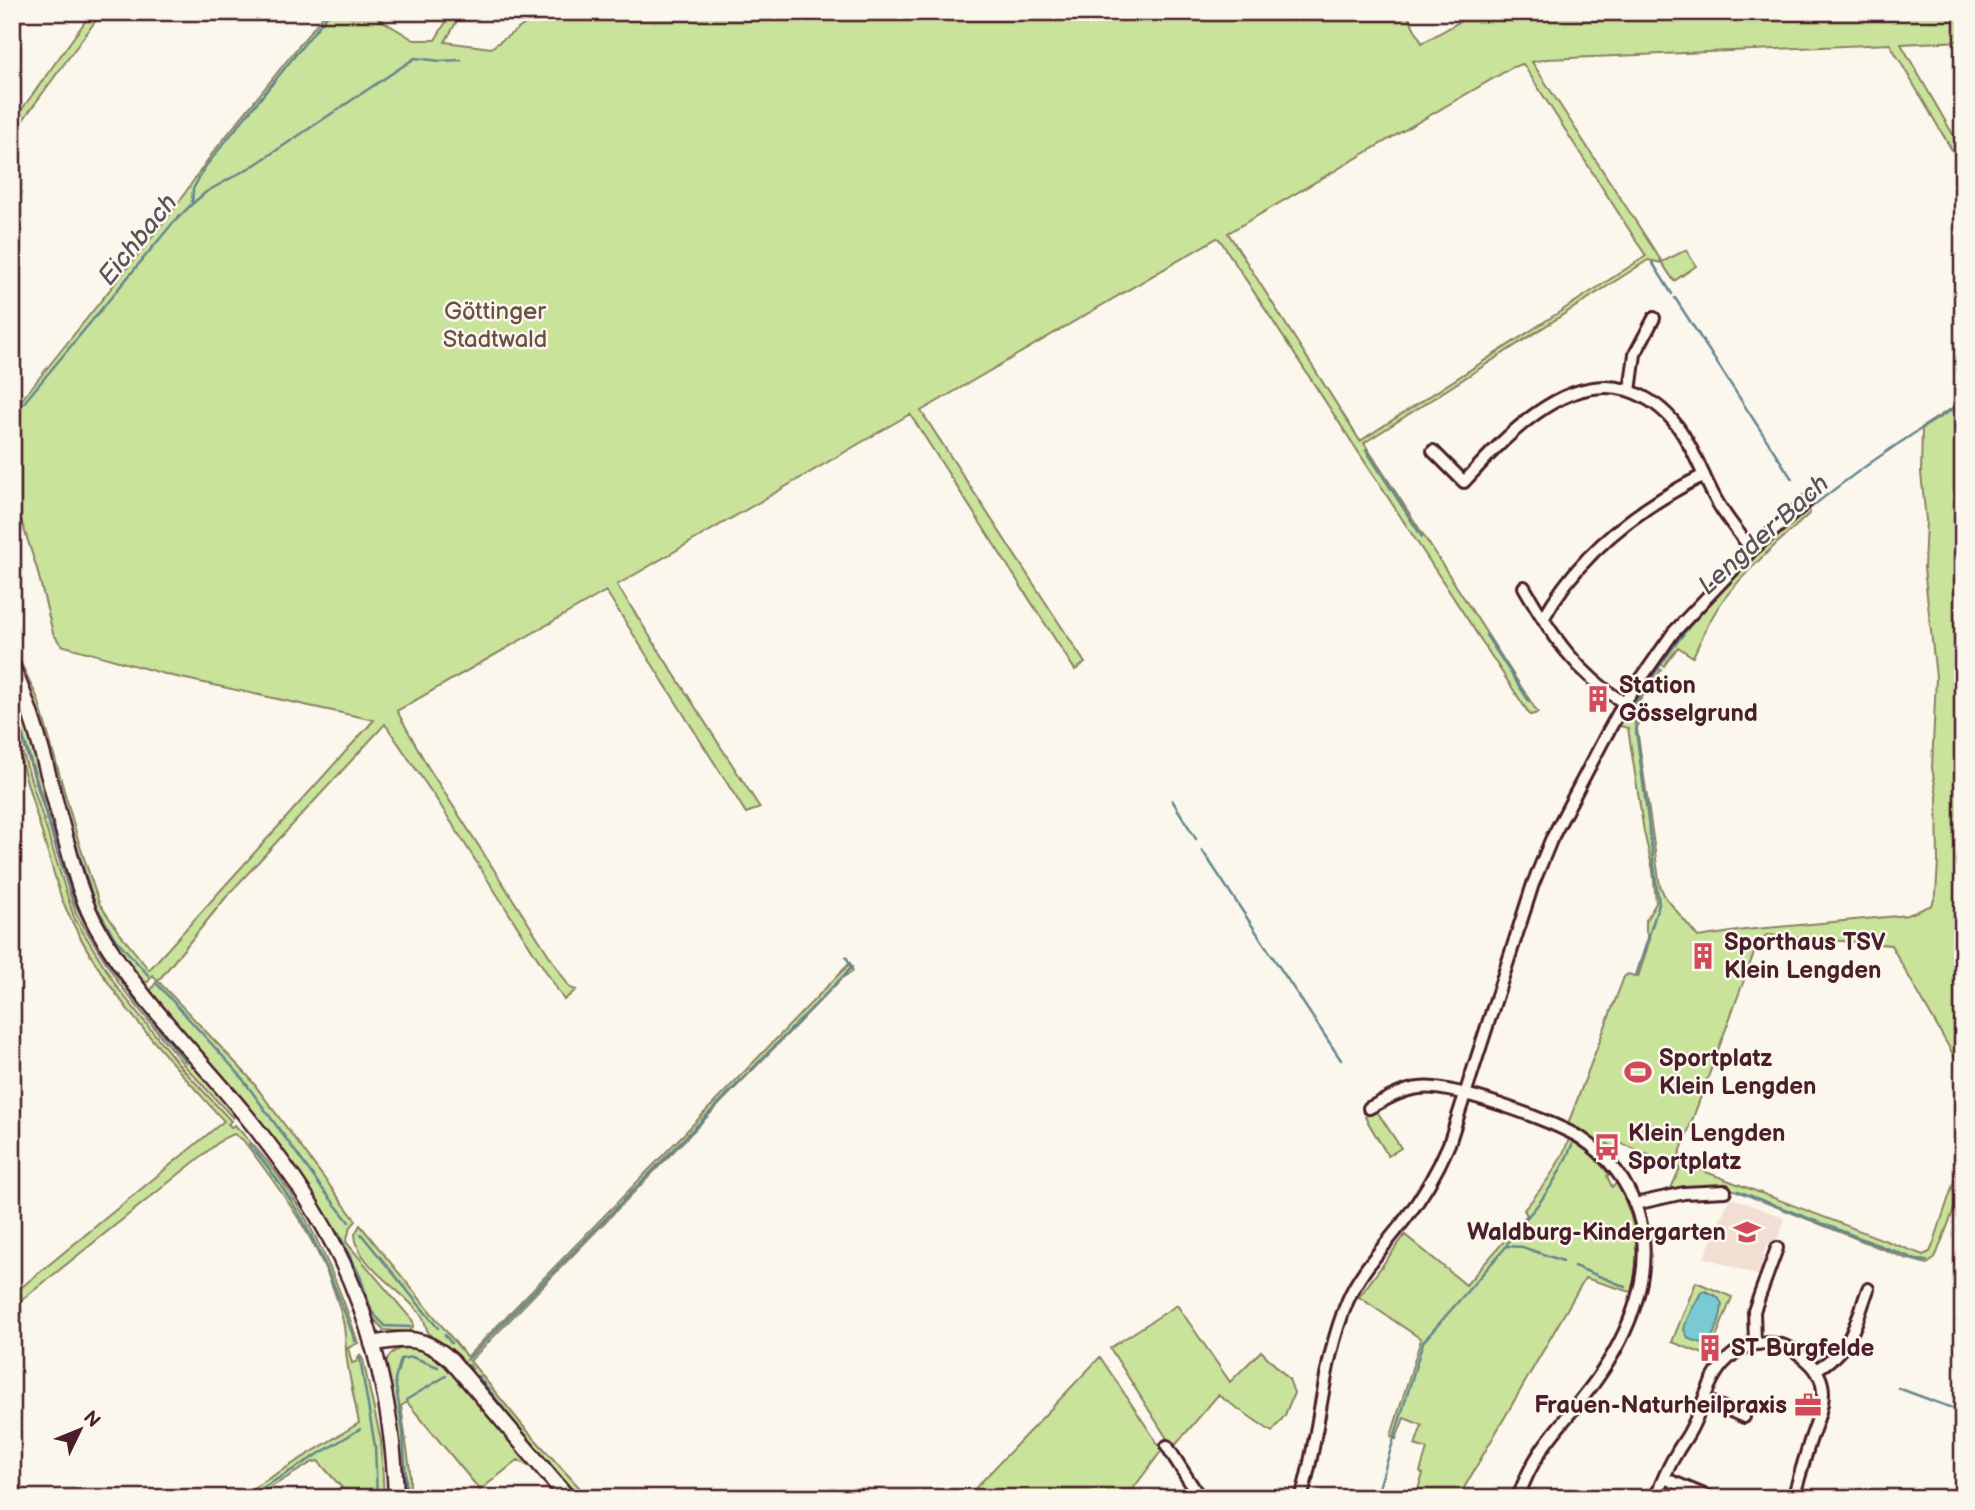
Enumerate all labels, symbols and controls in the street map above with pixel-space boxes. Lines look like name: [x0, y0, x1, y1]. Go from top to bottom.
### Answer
water label: Eichbach: [92, 188, 184, 292]
park label: Göttinger Stadtwald: [443, 297, 547, 354]
water label: Lengder Bach: [1692, 468, 1836, 602]
place label: Station Gösselgrund: [1619, 671, 1758, 728]
building icon: Station Gösselgrund: [1583, 684, 1613, 714]
place label: Sporthaus TSV Klein Lengden: [1724, 928, 1886, 985]
building icon: Sporthaus TSV Klein Lengden: [1688, 941, 1718, 971]
place label: Sportplatz Klein Lengden: [1659, 1044, 1816, 1101]
sports icon: Sportplatz Klein Lengden: [1623, 1057, 1653, 1087]
place label: Klein Lengden Sportplatz: [1628, 1119, 1785, 1176]
bus stop icon: Klein Lengden Sportplatz: [1592, 1132, 1622, 1162]
school or university icon: Waldburg-Kindergarten: [1732, 1217, 1762, 1247]
place label: Waldburg-Kindergarten: [1467, 1218, 1726, 1247]
building icon: ST Burgfelde: [1695, 1333, 1725, 1363]
place label: ST Burgfelde: [1731, 1334, 1875, 1363]
office icon: Frauen-Naturheilpraxis: [1793, 1390, 1823, 1420]
place label: Frauen-Naturheilpraxis: [1534, 1391, 1787, 1420]
north arrow: [46, 1394, 116, 1464]
text: N: [78, 1406, 105, 1432]

